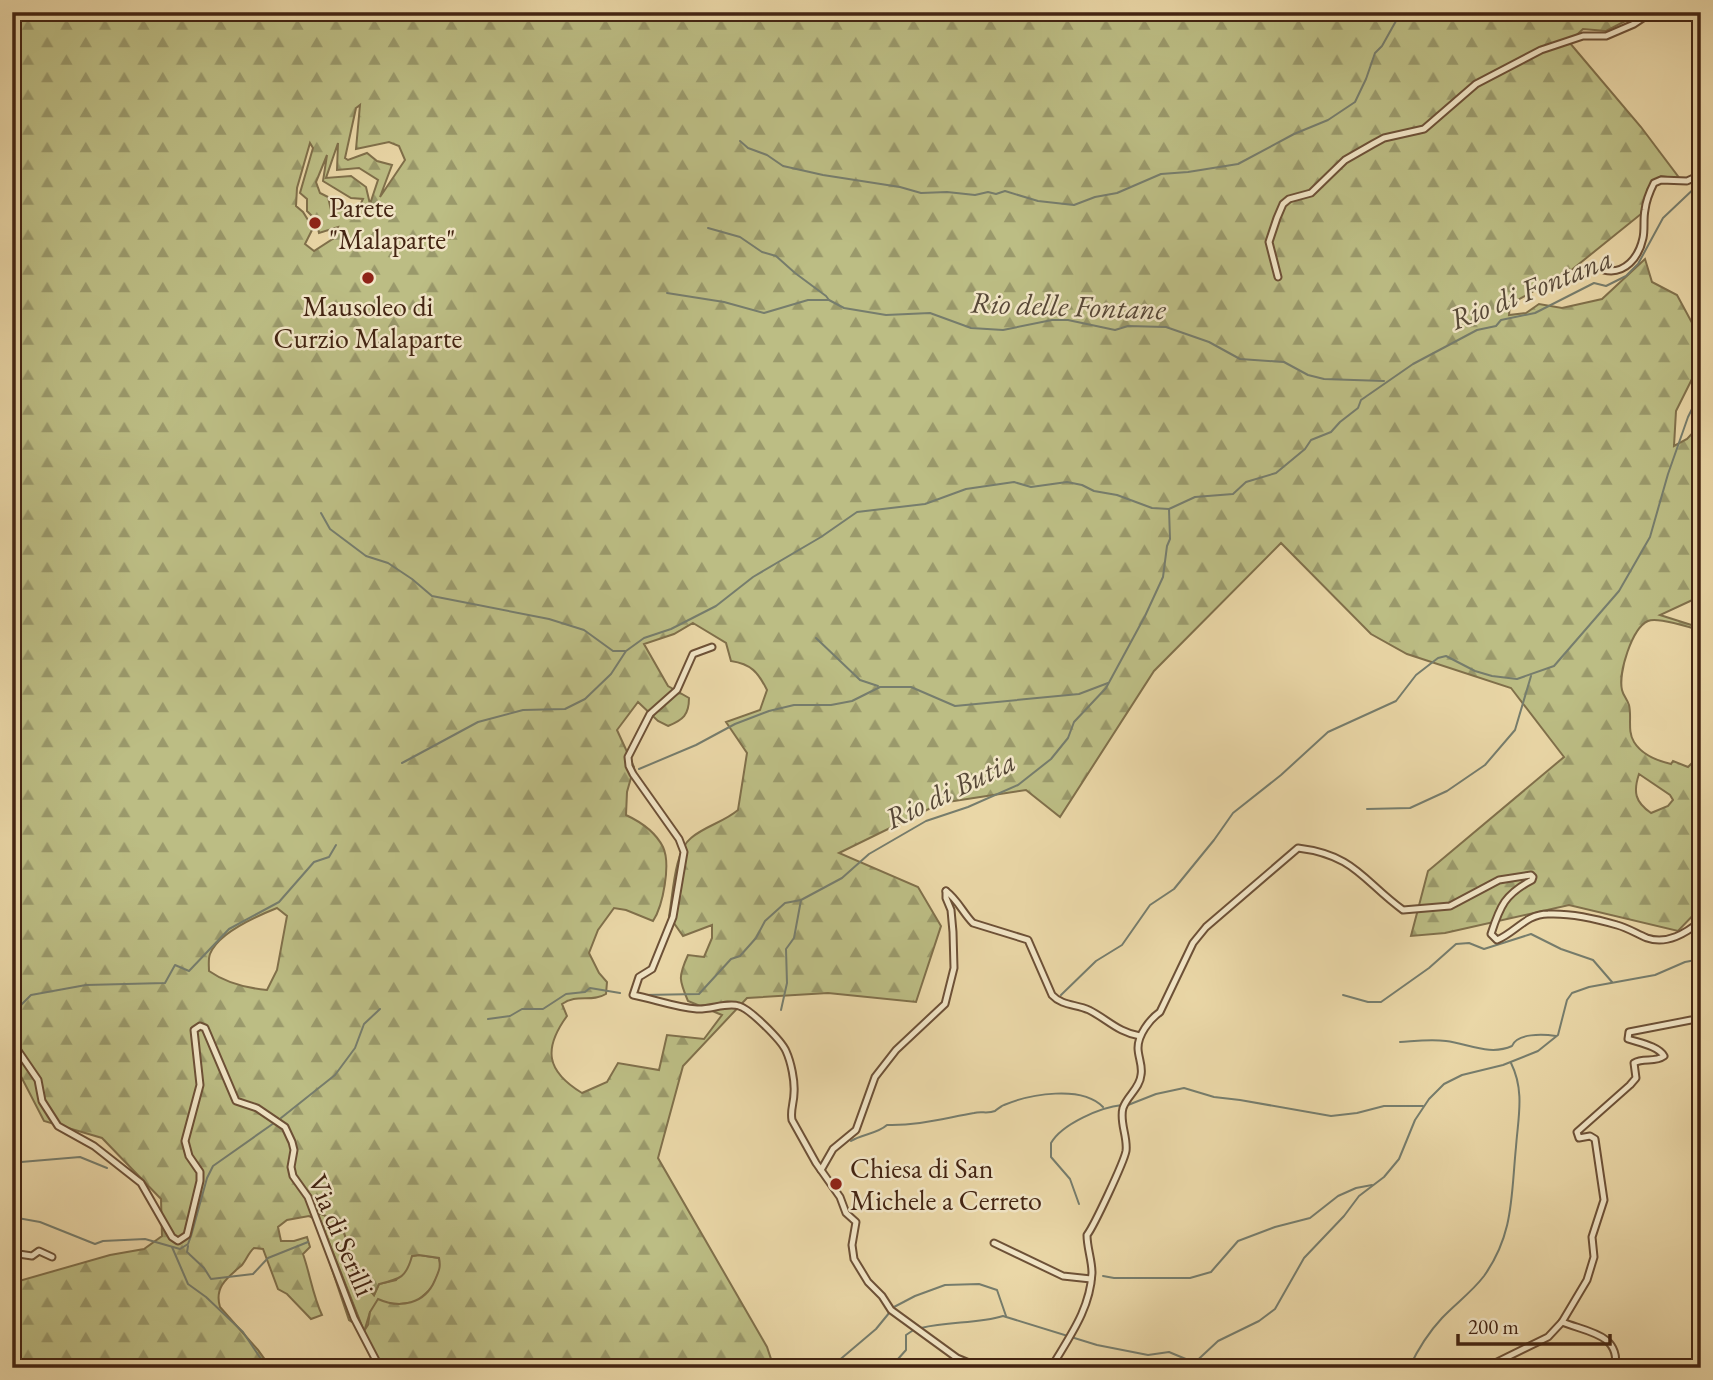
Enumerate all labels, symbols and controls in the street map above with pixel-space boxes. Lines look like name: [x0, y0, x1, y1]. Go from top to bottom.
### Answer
place label: Parete "Malaparte": [329, 189, 455, 257]
marker: Parete "Malaparte": [307, 215, 323, 231]
water label: Rio di Fontana: [1444, 238, 1618, 339]
marker: Mausoleo di Curzio Malaparte: [360, 270, 376, 286]
water label: Rio delle Fontane: [970, 283, 1167, 328]
place label: Mausoleo di Curzio Malaparte: [274, 288, 462, 356]
water label: Rio di Butia: [878, 741, 1022, 838]
place label: Chiesa di San Michele a Cerreto: [850, 1150, 1042, 1218]
street label: Via di Serilli: [300, 1169, 384, 1302]
marker: Chiesa di San Michele a Cerreto: [828, 1176, 844, 1192]
scale bar: [1458, 1303, 1610, 1347]
text: 200 m: [1468, 1313, 1519, 1340]

